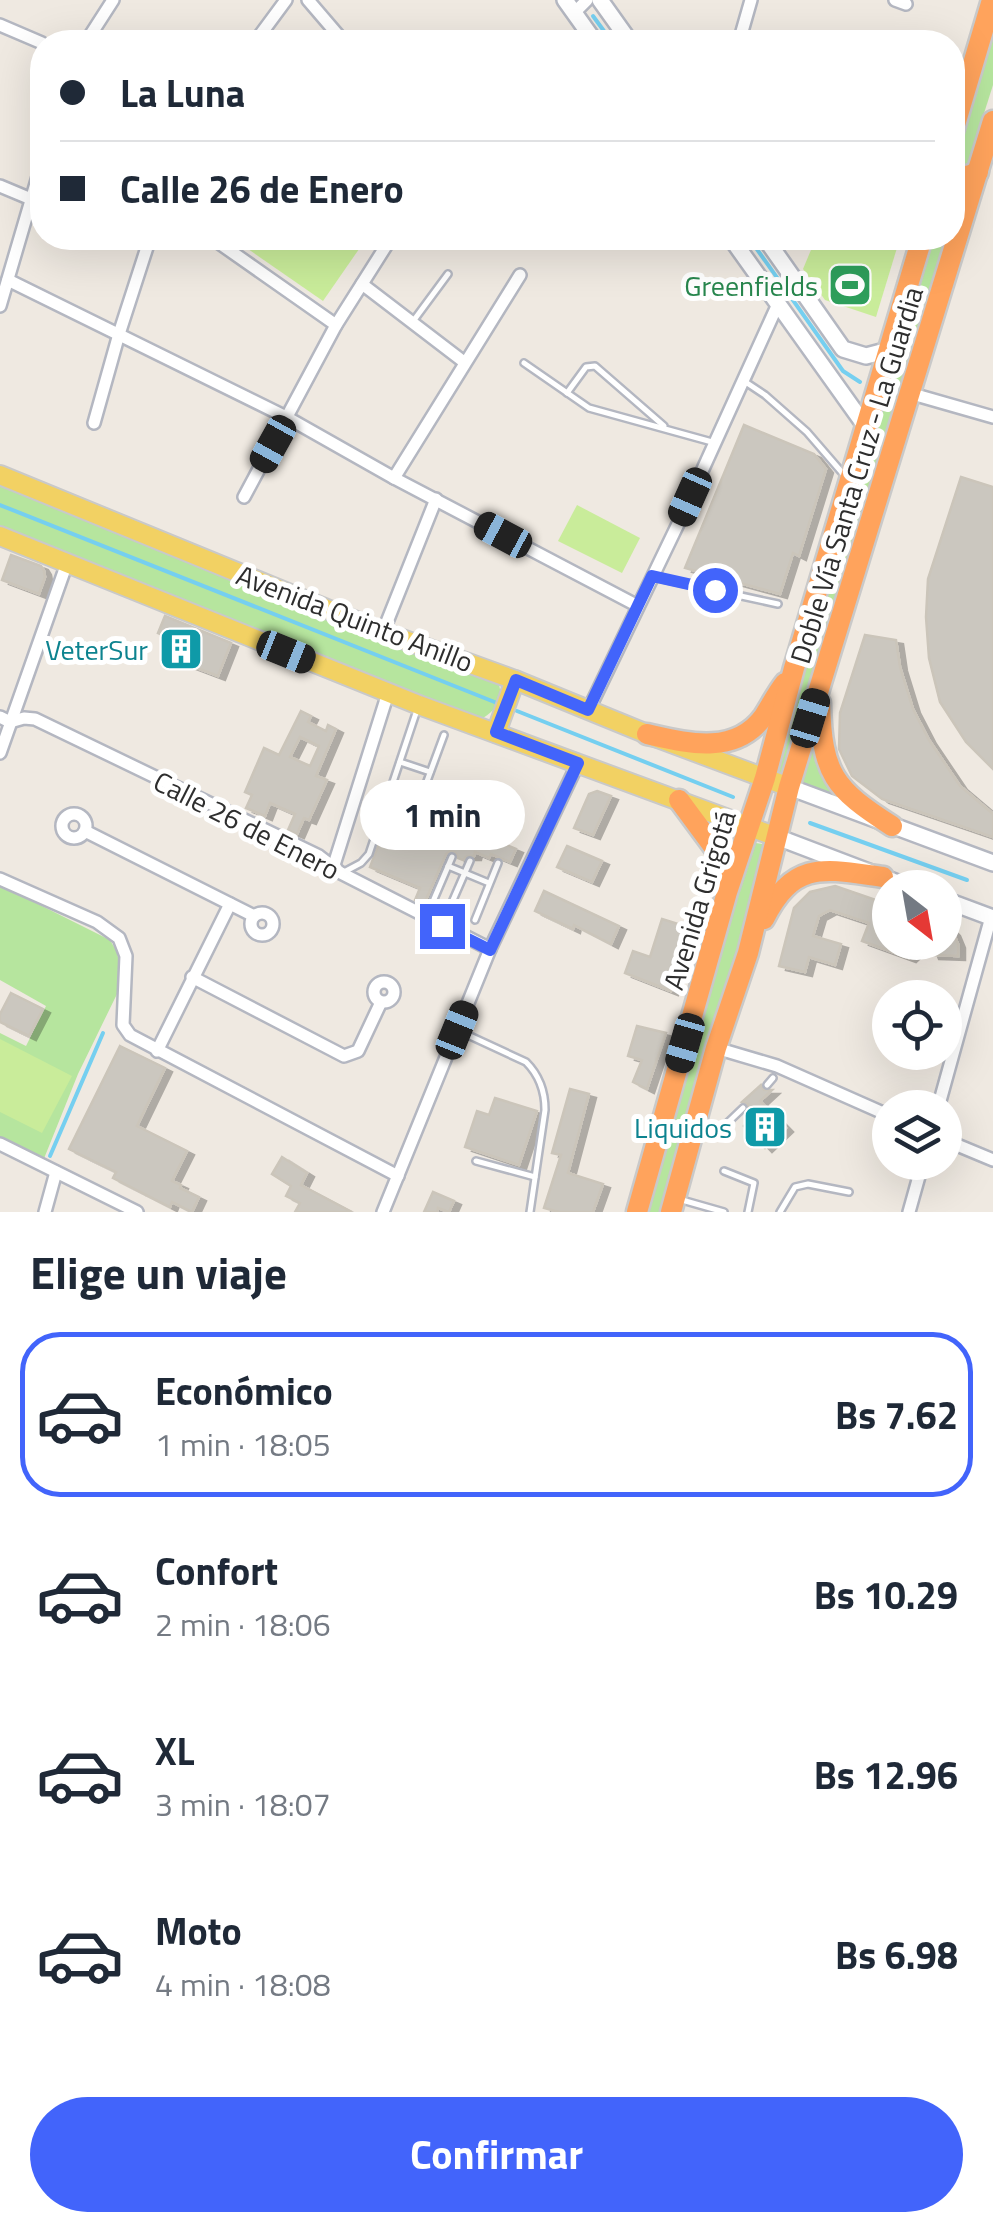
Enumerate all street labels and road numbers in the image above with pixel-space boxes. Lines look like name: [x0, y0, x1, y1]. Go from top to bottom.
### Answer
street label: Doble Vía Santa Cruz - La Guardia: [778, 281, 934, 669]
street label: Avenida Quinto Anillo: [230, 553, 480, 683]
street label: Calle 26 de Enero: [146, 760, 348, 890]
street label: Avenida Grigotá: [651, 805, 747, 995]

